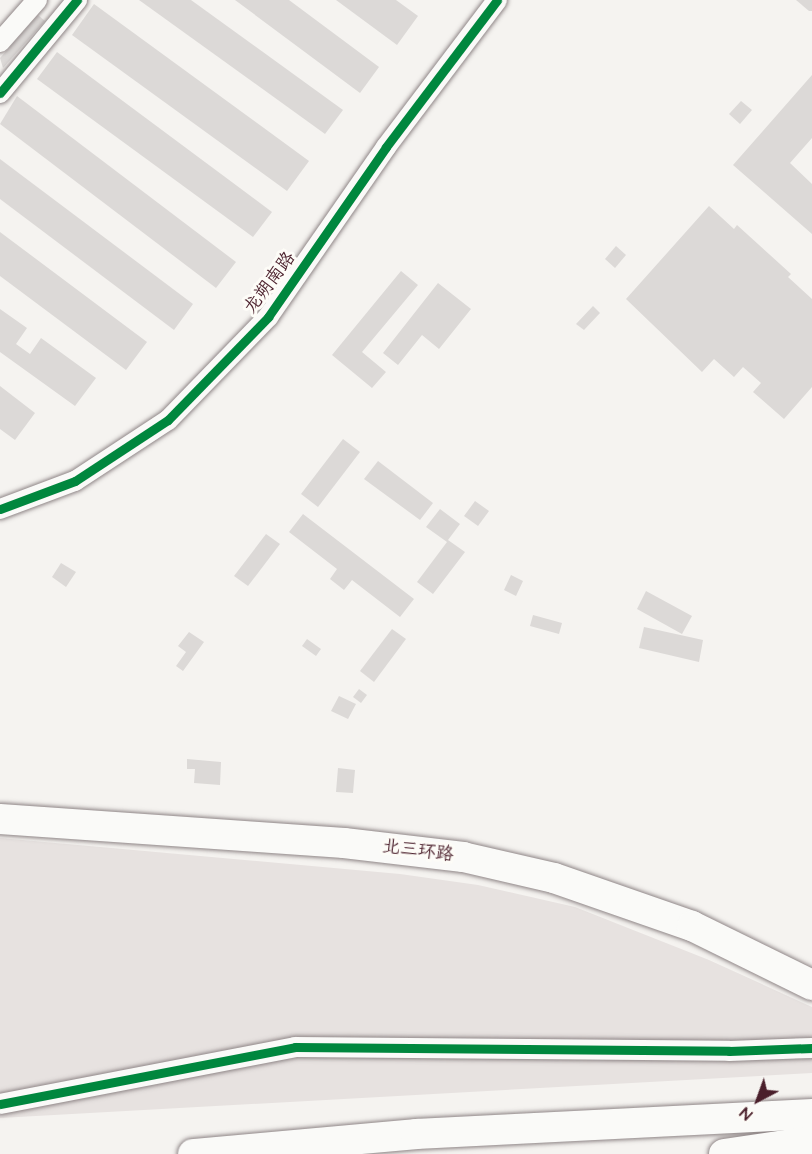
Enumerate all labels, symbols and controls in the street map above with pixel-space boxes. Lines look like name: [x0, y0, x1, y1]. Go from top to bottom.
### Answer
street label: 龙朔南路: [240, 248, 300, 318]
street label: 北三环路: [381, 836, 455, 866]
north arrow: [728, 1070, 788, 1130]
text: N: [735, 1102, 757, 1125]

